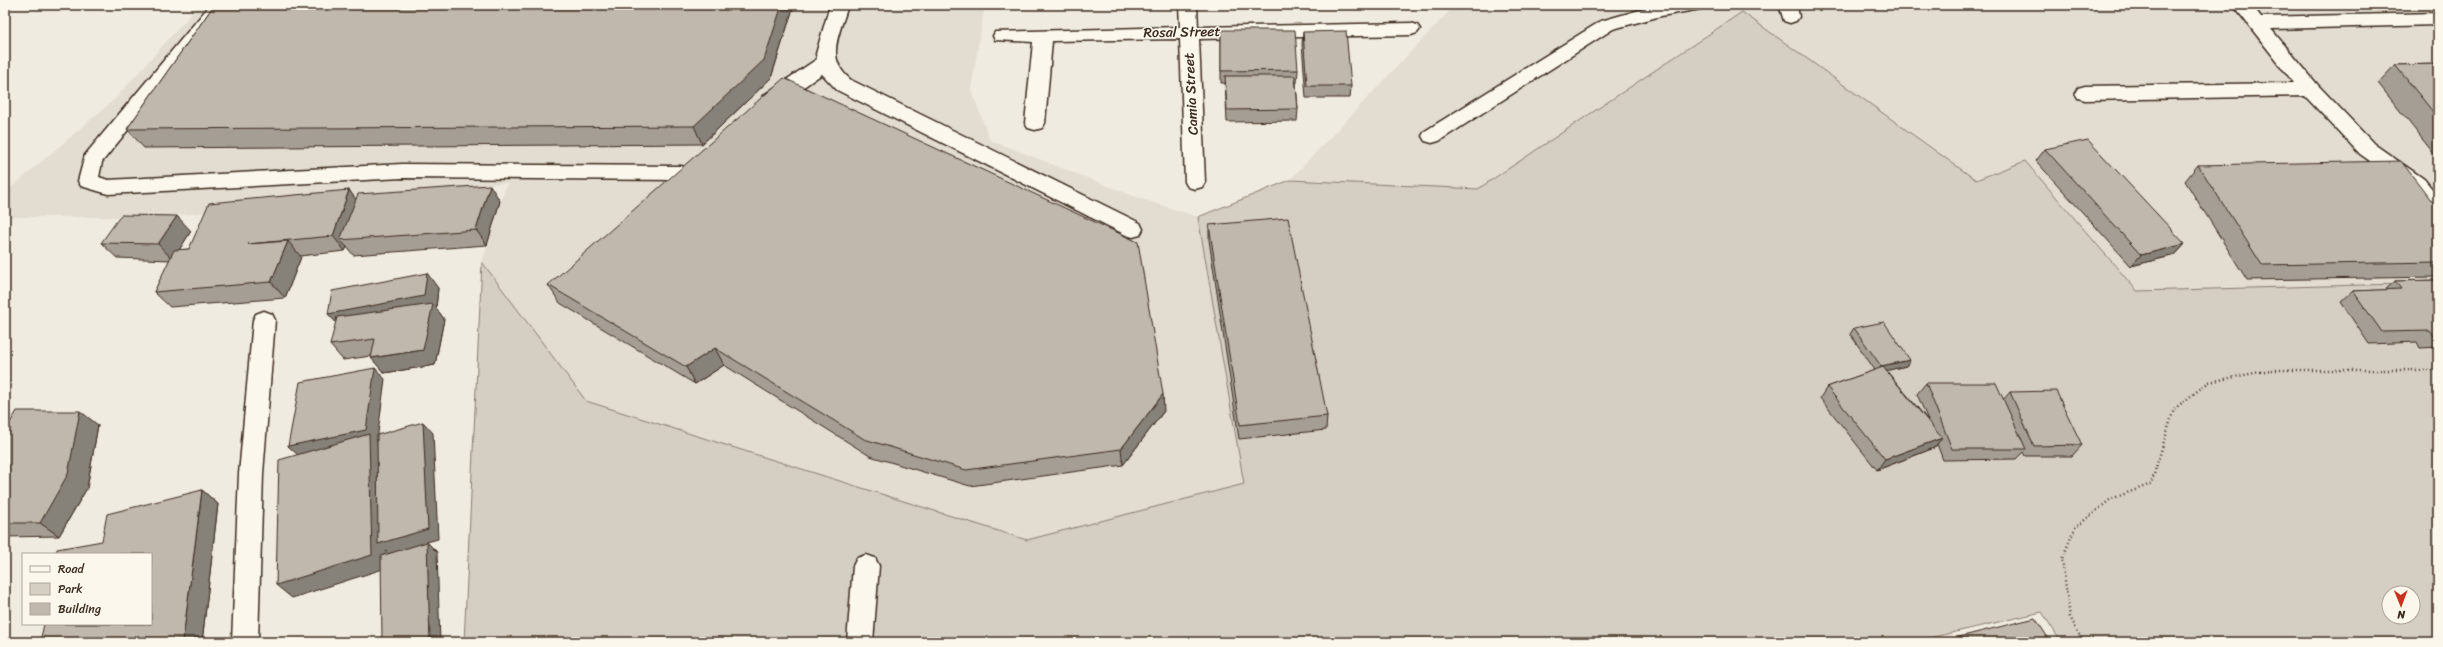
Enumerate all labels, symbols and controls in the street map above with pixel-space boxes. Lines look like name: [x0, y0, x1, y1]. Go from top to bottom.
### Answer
street label: Rosal Street: [1143, 19, 1221, 45]
street label: Camia Street: [1176, 52, 1206, 136]
legend: [22, 553, 152, 625]
text: Road: [58, 558, 85, 580]
text: Park: [58, 578, 83, 600]
north arrow: [2381, 585, 2421, 625]
text: Building: [58, 598, 101, 620]
text: N: [2397, 605, 2406, 624]

